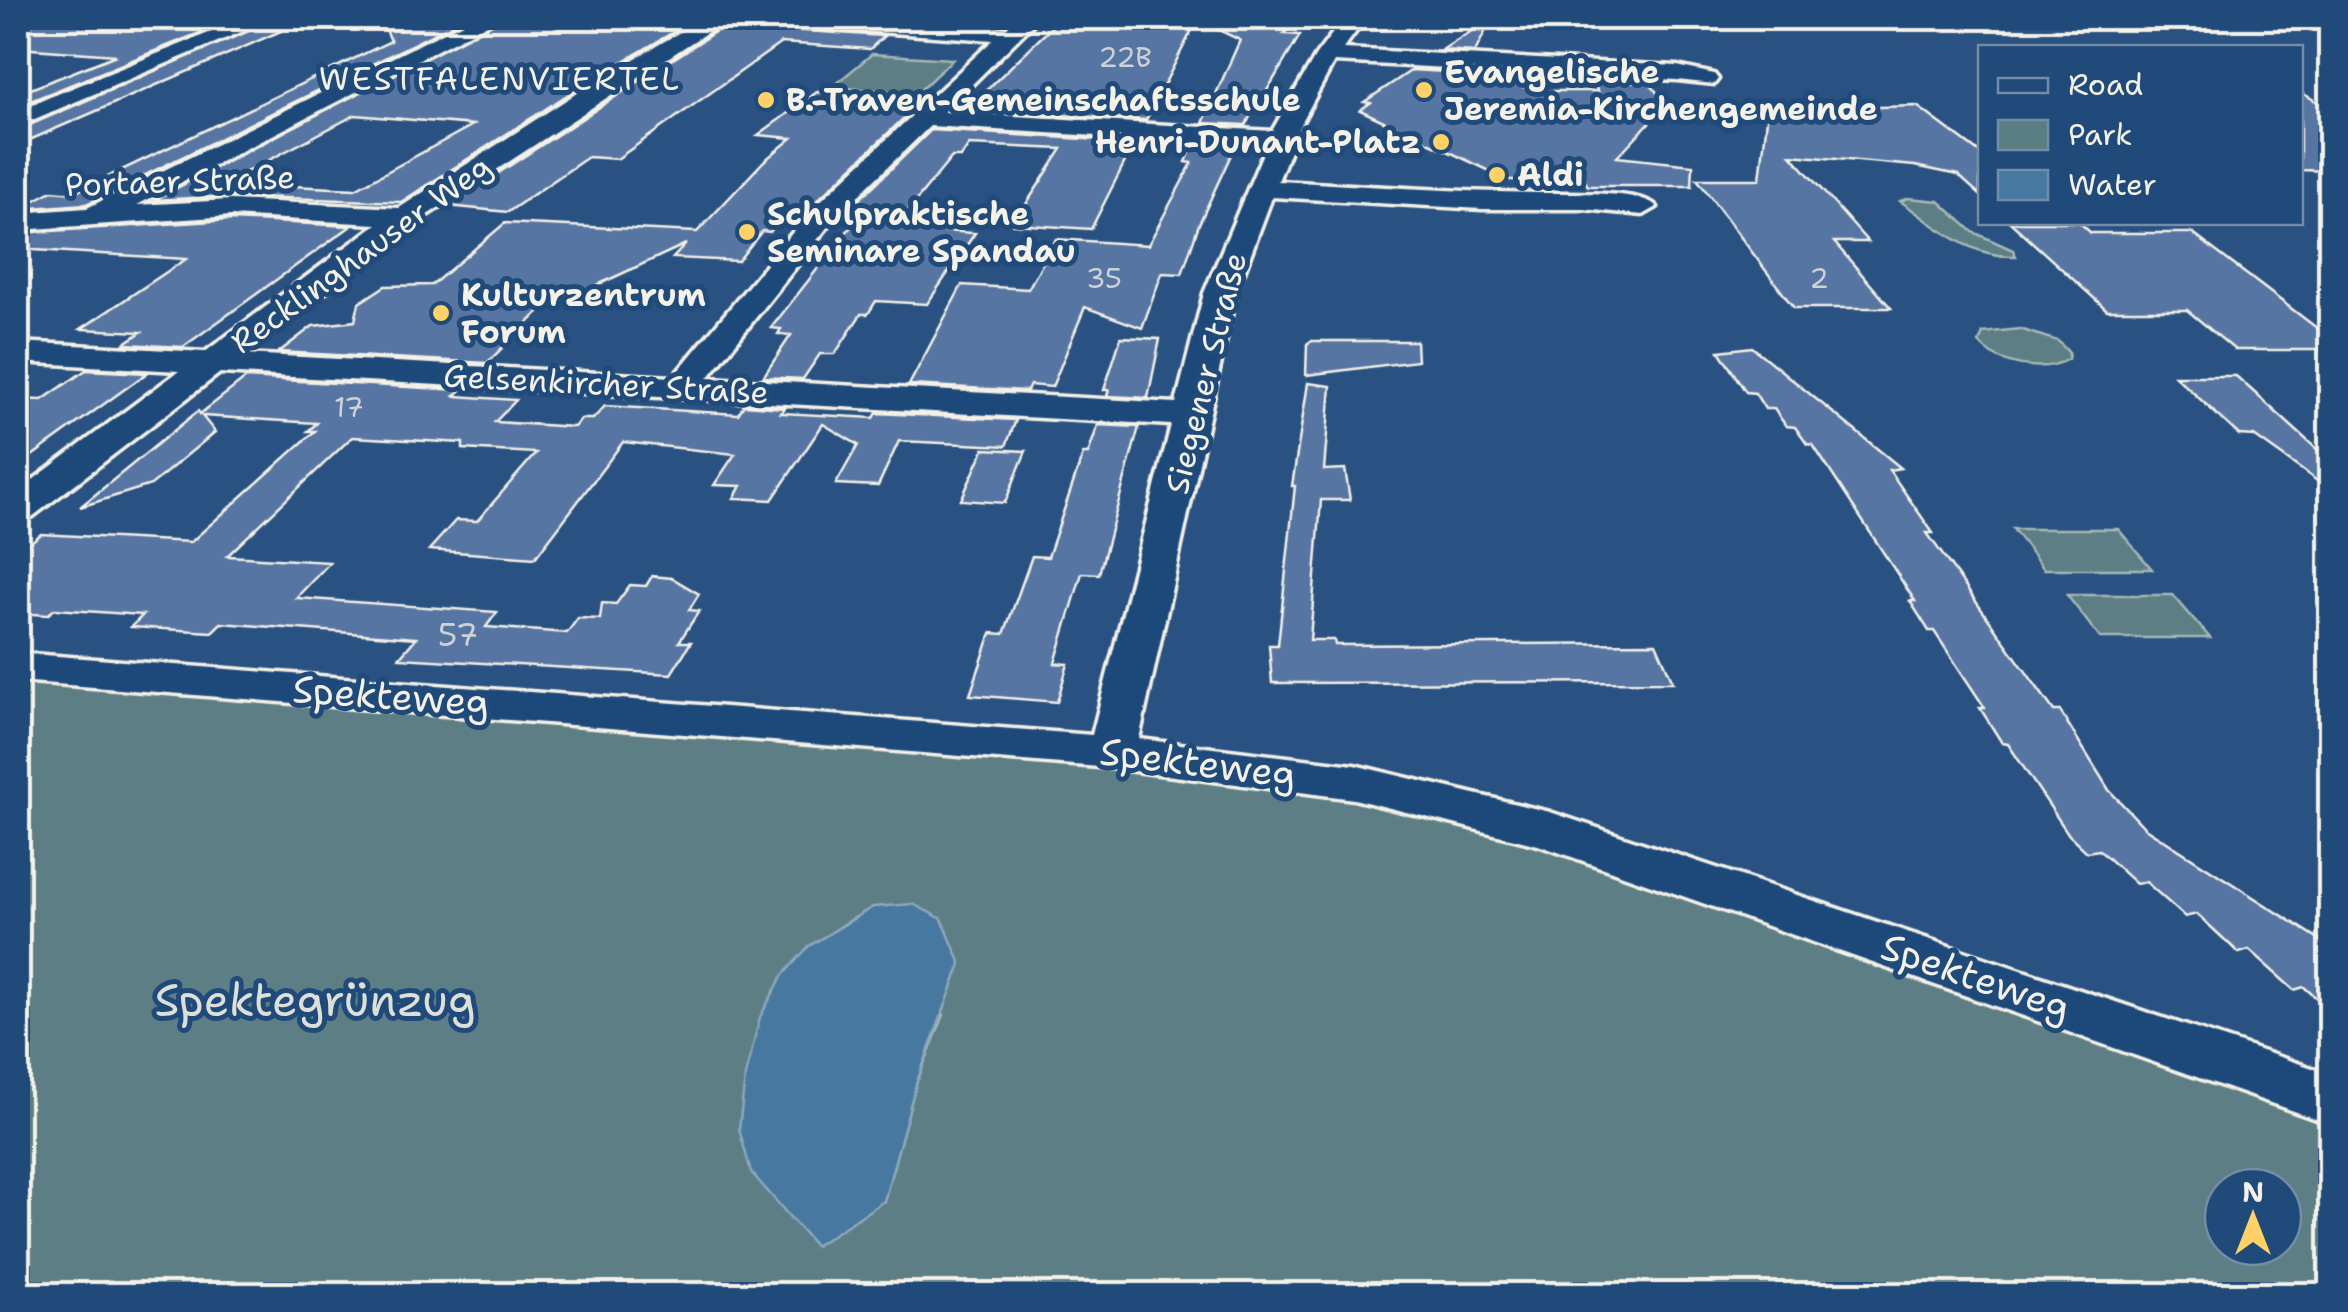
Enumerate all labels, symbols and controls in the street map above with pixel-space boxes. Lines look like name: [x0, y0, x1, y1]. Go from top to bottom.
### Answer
house number: 22B: [1098, 38, 1152, 76]
legend: [1978, 45, 2303, 225]
place label: Evangelische Jeremia-Kirchengemeinde: [1444, 50, 1878, 130]
district label: WESTFALENVIERTEL: [319, 57, 681, 100]
text: Road: [2068, 64, 2143, 105]
place label: B.-Traven-Gemeinschaftsschule: [786, 78, 1301, 121]
marker: Evangelische Jeremia-Kirchengemeinde: [1413, 79, 1435, 101]
marker: B.-Traven-Gemeinschaftsschule: [755, 89, 777, 111]
text: Park: [2068, 114, 2132, 155]
place label: Henri-Dunant-Platz: [1095, 120, 1421, 163]
marker: Henri-Dunant-Platz: [1430, 131, 1452, 153]
street label: Recklinghauser Weg: [222, 144, 500, 363]
place label: Aldi: [1517, 153, 1584, 196]
street label: Portaer Straße: [64, 155, 296, 206]
marker: Aldi: [1486, 164, 1508, 186]
text: Water: [2068, 164, 2157, 205]
place label: Schulpraktische Seminare Spandau: [767, 192, 1076, 272]
marker: Schulpraktische Seminare Spandau: [736, 221, 758, 243]
street label: Siegener Straße: [1155, 248, 1256, 498]
house number: 35: [1086, 259, 1122, 297]
house number: 2: [1809, 259, 1829, 297]
place label: Kulturzentrum Forum: [461, 273, 706, 353]
marker: Kulturzentrum Forum: [430, 302, 452, 324]
street label: Gelsenkircher Straße: [442, 354, 770, 413]
house number: 17: [334, 388, 364, 426]
house number: 57: [438, 613, 478, 656]
street label: Spekteweg: [291, 663, 491, 728]
street label: Spekteweg: [1097, 725, 1299, 800]
street label: Spekteweg: [1875, 920, 2078, 1033]
park label: Spektegrünzug: [154, 970, 476, 1030]
north arrow: [2203, 1167, 2303, 1267]
text: N: [2242, 1173, 2264, 1211]

